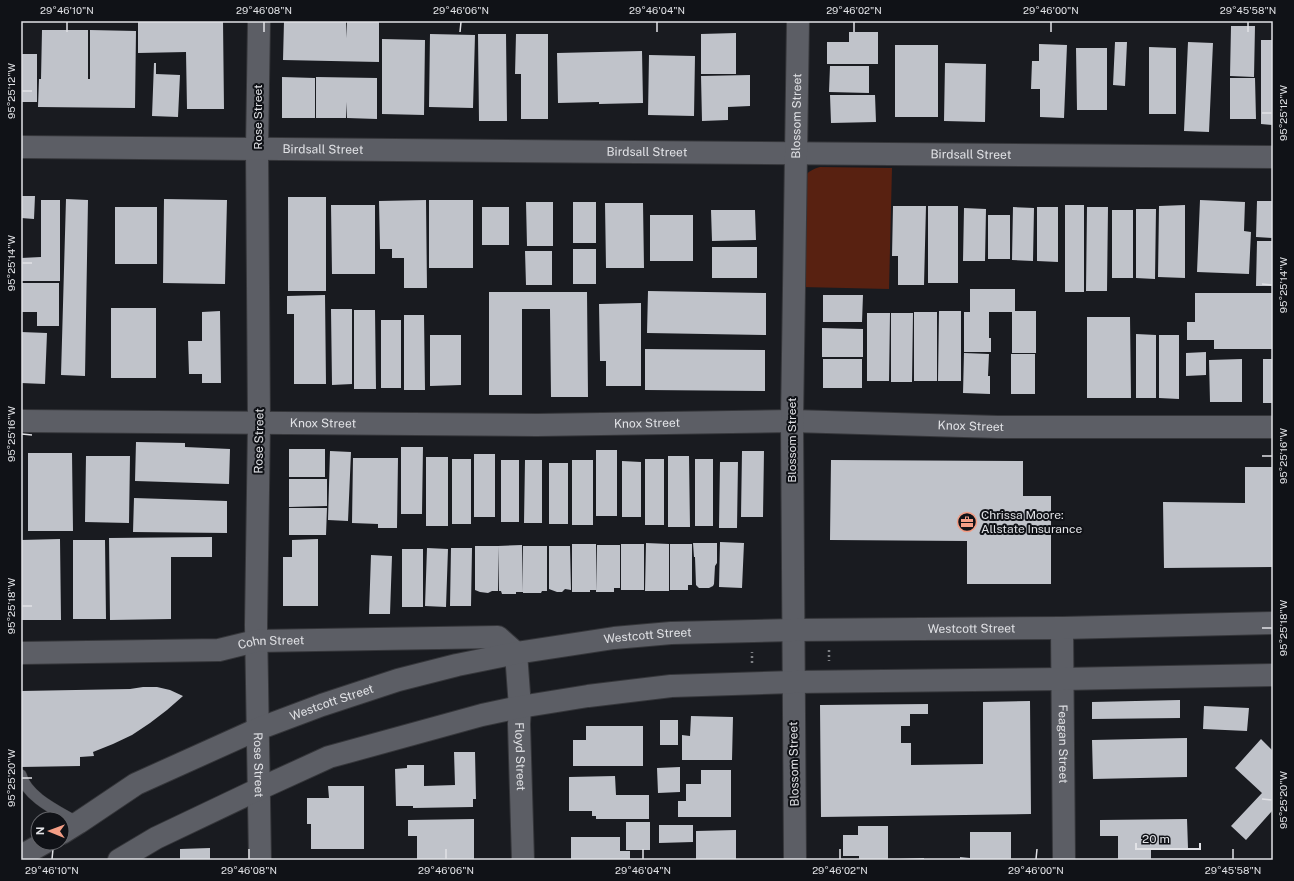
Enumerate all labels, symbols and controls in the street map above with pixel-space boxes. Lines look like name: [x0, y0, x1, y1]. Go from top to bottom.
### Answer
text: 29°46'10"N: [40, 4, 94, 16]
text: 29°46'08"N: [236, 4, 292, 16]
text: 29°46'06"N: [433, 4, 489, 16]
text: 29°46'04"N: [629, 4, 685, 16]
text: 29°46'02"N: [826, 4, 882, 16]
text: 29°46'00"N: [1023, 4, 1079, 16]
text: 29°45'58"N: [1220, 4, 1276, 16]
text: 95°25'12"W: [5, 63, 17, 119]
street label: Blossom Street: [789, 73, 804, 159]
street label: Rose Street: [251, 84, 265, 150]
text: 95°25'12"W: [1277, 85, 1289, 141]
street label: Birdsall Street: [283, 142, 364, 157]
street label: Birdsall Street: [607, 145, 688, 159]
street label: Birdsall Street: [931, 147, 1012, 162]
text: 95°25'14"W: [5, 234, 17, 291]
text: 95°25'14"W: [1277, 256, 1289, 313]
street label: Blossom Street: [785, 397, 799, 483]
text: 95°25'16"W: [5, 405, 17, 462]
street label: Rose Street: [251, 408, 267, 474]
street label: Knox Street: [290, 416, 357, 431]
street label: Knox Street: [614, 416, 681, 431]
street label: Knox Street: [938, 418, 1004, 434]
text: 95°25'16"W: [1277, 427, 1289, 484]
place label: Chrissa Moore: Allstate Insurance: [981, 508, 1082, 536]
office icon: Chrissa Moore: Allstate Insurance: [956, 511, 978, 533]
text: 95°25'18"W: [5, 577, 17, 634]
text: 95°25'18"W: [1277, 599, 1289, 656]
street label: Westcott Street: [928, 621, 1016, 636]
street label: Westcott Street: [603, 625, 692, 646]
street label: Cohn Street: [236, 633, 305, 652]
street label: Westcott Street: [288, 681, 376, 723]
street label: Feagan Street: [1056, 704, 1070, 784]
street label: Blossom Street: [786, 721, 802, 807]
street label: Floyd Street: [512, 722, 528, 791]
street label: Rose Street: [251, 732, 266, 798]
text: 95°25'20"W: [5, 749, 17, 807]
text: 95°25'20"W: [1277, 771, 1289, 829]
north arrow: [30, 811, 70, 851]
scale bar: [1136, 825, 1200, 851]
text: N: [34, 826, 46, 835]
text: 20 m: [1142, 832, 1170, 846]
text: 29°46'10"N: [25, 864, 79, 876]
text: 29°46'08"N: [221, 864, 277, 876]
text: 29°46'06"N: [418, 864, 474, 876]
text: 29°46'04"N: [615, 864, 671, 876]
text: 29°46'02"N: [812, 864, 868, 876]
text: 29°46'00"N: [1008, 864, 1064, 876]
text: 29°45'58"N: [1205, 864, 1261, 876]

